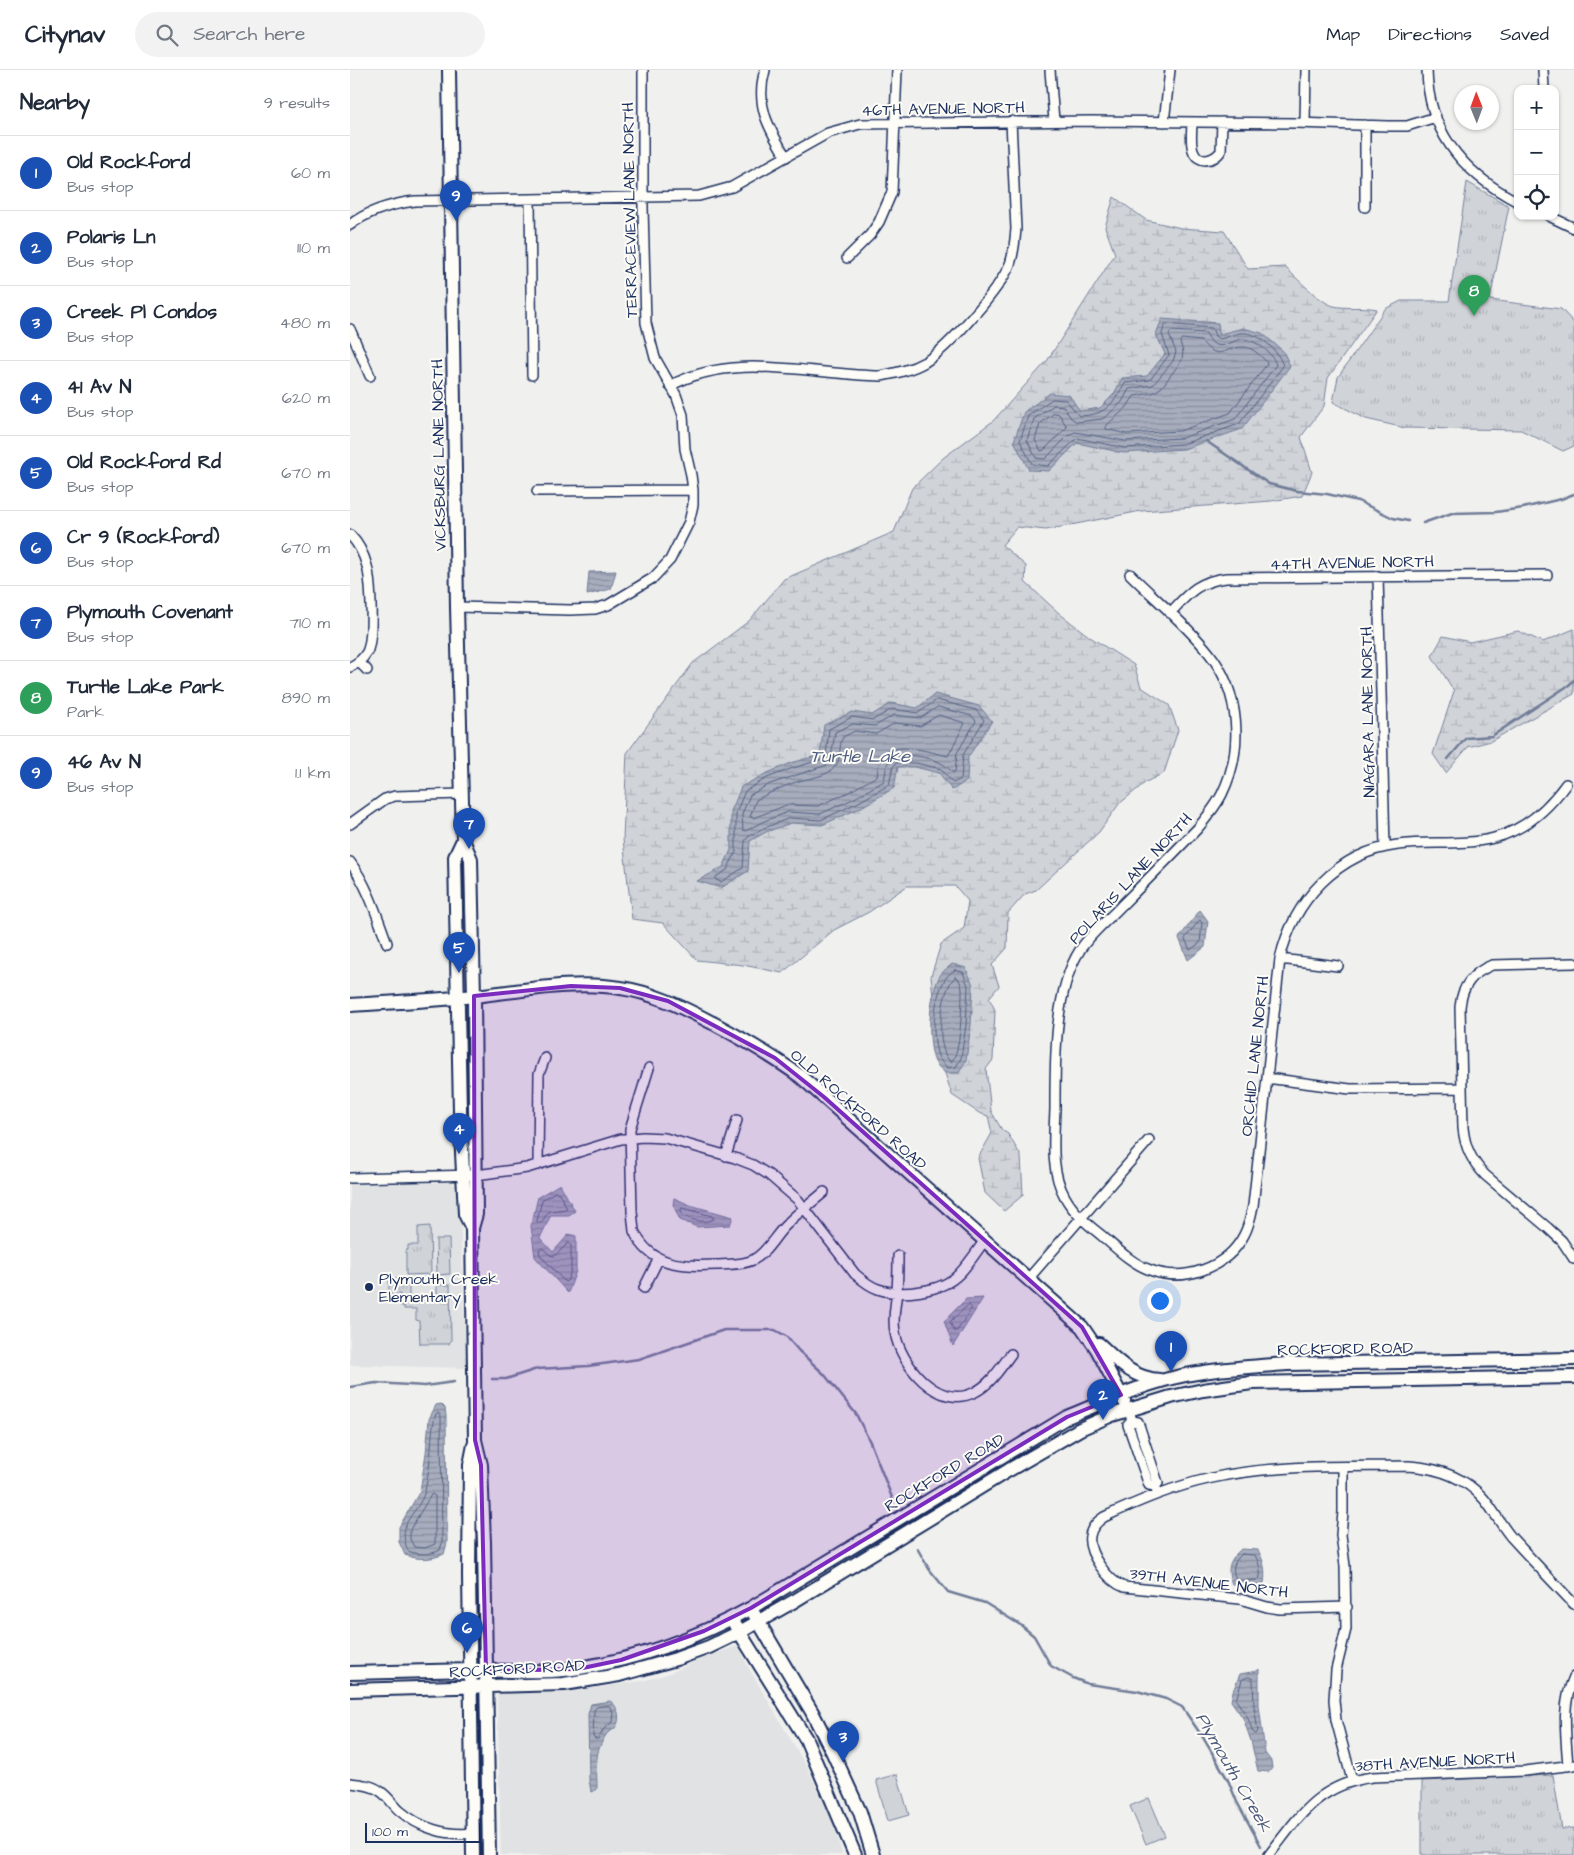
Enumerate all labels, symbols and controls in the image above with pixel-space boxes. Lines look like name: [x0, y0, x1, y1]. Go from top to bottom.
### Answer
search box: [135, 12, 485, 57]
text: Citynav: [25, 18, 105, 52]
icon: search: [153, 21, 181, 49]
text: Search here: [193, 21, 305, 48]
text: Map: [1326, 22, 1360, 47]
text: Directions: [1388, 22, 1472, 47]
text: Saved: [1500, 22, 1549, 47]
north arrow: [1454, 85, 1499, 130]
map controls: [1514, 85, 1559, 220]
button: +: [1514, 85, 1559, 130]
text: Nearby: [20, 88, 90, 117]
text: 9 results: [264, 92, 330, 114]
street label: 46TH AVENUE NORTH: [861, 97, 1025, 121]
street label: TERRACEVIEW LANE NORTH: [617, 102, 643, 318]
button: −: [1514, 130, 1559, 175]
text: Old Rockford: [67, 149, 190, 176]
text: 1: [35, 162, 37, 184]
text: 60 m: [291, 162, 330, 184]
button: locate: [1514, 175, 1559, 220]
text: Bus stop: [67, 176, 133, 198]
pin: 9: [440, 180, 472, 221]
text: Polaris Ln: [67, 224, 156, 251]
text: 2: [31, 237, 41, 259]
text: 110 m: [297, 237, 330, 259]
text: Bus stop: [67, 251, 133, 273]
pin: 8: [1458, 275, 1490, 316]
text: Creek Pl Condos: [67, 299, 217, 326]
text: 3: [32, 312, 40, 334]
text: 480 m: [280, 312, 330, 334]
text: Bus stop: [67, 326, 133, 348]
street label: VICKSBURG LANE NORTH: [426, 358, 452, 551]
text: 41 Av N: [67, 374, 132, 401]
text: 4: [31, 387, 41, 409]
text: 620 m: [282, 387, 330, 409]
text: Bus stop: [67, 401, 133, 423]
text: Old Rockford Rd: [67, 449, 221, 476]
text: 5: [30, 462, 42, 484]
text: 670 m: [281, 462, 330, 484]
text: Bus stop: [67, 476, 133, 498]
text: Cr 9 (Rockford): [67, 524, 219, 551]
text: 6: [31, 537, 41, 559]
text: 670 m: [281, 537, 330, 559]
text: Bus stop: [67, 551, 133, 573]
street label: 44TH AVENUE NORTH: [1270, 551, 1435, 575]
text: Plymouth Covenant: [67, 599, 233, 626]
text: 7: [31, 612, 41, 634]
text: 710 m: [289, 612, 330, 634]
text: Bus stop: [67, 626, 133, 648]
street label: NIAGARA LANE NORTH: [1356, 626, 1380, 798]
text: Turtle Lake Park: [67, 674, 224, 701]
text: 8: [31, 687, 41, 709]
text: 890 m: [282, 687, 330, 709]
text: Park: [67, 701, 104, 723]
water label: Turtle Lake: [810, 744, 911, 769]
text: 46 Av N: [67, 749, 141, 776]
text: 9: [31, 762, 41, 784]
text: 1.1 km: [295, 762, 330, 784]
text: Bus stop: [67, 776, 133, 798]
pin: 7: [453, 808, 485, 849]
street label: POLARIS LANE NORTH: [1064, 808, 1198, 949]
pin: 5: [443, 932, 475, 973]
street label: ORCHID LANE NORTH: [1236, 974, 1274, 1138]
street label: OLD ROCKFORD ROAD: [785, 1044, 931, 1175]
pin: 4: [443, 1113, 475, 1154]
place label: Plymouth Creek Elementary: [379, 1268, 498, 1309]
marker: Plymouth Creek Elementary: [363, 1281, 375, 1293]
your location: [1147, 1288, 1173, 1314]
pin: 1: [1155, 1331, 1187, 1372]
street label: ROCKFORD ROAD: [1277, 1337, 1413, 1361]
pin: 2: [1087, 1379, 1119, 1420]
street label: ROCKFORD ROAD: [881, 1428, 1008, 1517]
street label: 39TH AVENUE NORTH: [1128, 1562, 1290, 1604]
pin: 6: [451, 1612, 483, 1653]
street label: ROCKFORD ROAD: [449, 1654, 585, 1684]
water label: Plymouth Creek: [1188, 1708, 1278, 1838]
pin: 3: [827, 1721, 859, 1762]
street label: 38TH AVENUE NORTH: [1354, 1747, 1516, 1777]
scale bar: [365, 1820, 481, 1843]
text: 100 m: [372, 1822, 408, 1842]

